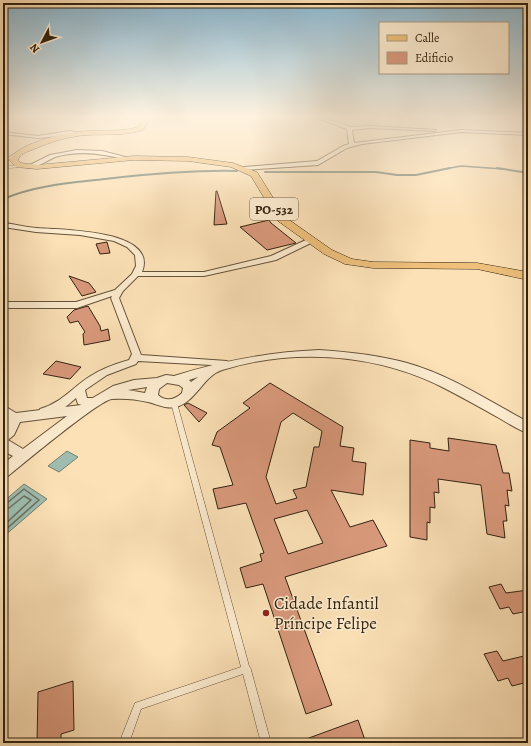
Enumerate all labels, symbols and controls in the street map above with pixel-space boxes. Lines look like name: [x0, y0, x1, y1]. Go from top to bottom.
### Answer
north arrow: [22, 22, 62, 62]
legend: [379, 22, 509, 74]
text: Calle: [415, 30, 439, 46]
text: N: [27, 40, 43, 56]
text: Edificio: [415, 50, 453, 66]
road number: PO-532: [250, 198, 298, 220]
place label: Cidade Infantil Príncipe Felipe: [274, 592, 379, 635]
marker: Cidade Infantil Príncipe Felipe: [261, 608, 271, 618]

